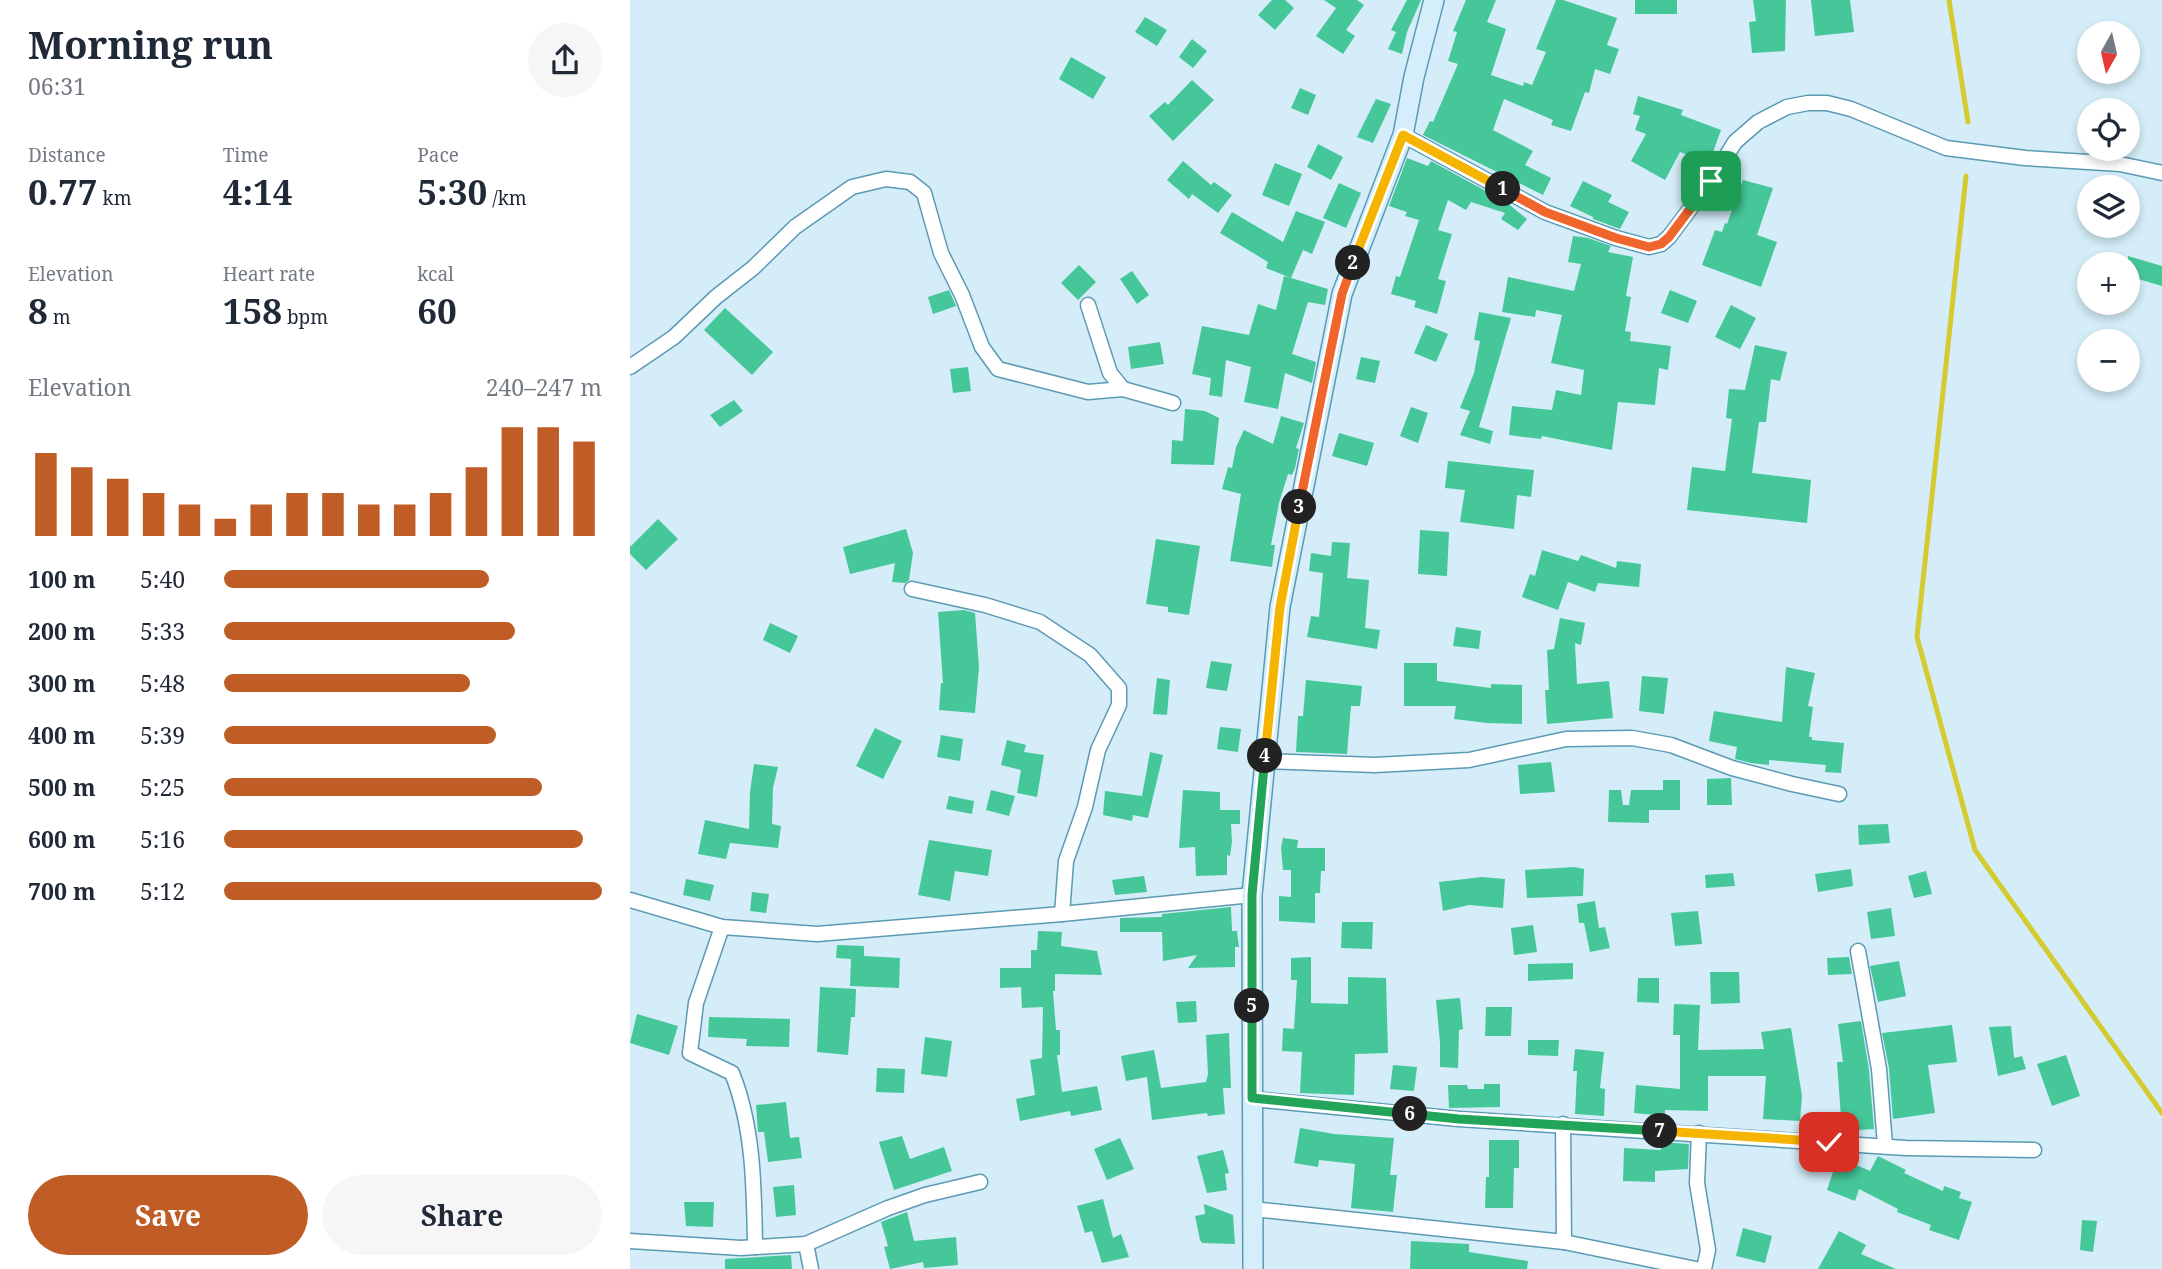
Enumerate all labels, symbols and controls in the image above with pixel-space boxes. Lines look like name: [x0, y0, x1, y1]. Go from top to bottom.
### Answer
text: Morning run: [28, 18, 273, 70]
north arrow: [2077, 21, 2140, 84]
map controls: [2077, 21, 2140, 392]
button: share: [528, 23, 602, 97]
text: 06:31: [28, 70, 86, 102]
button: locate: [2077, 98, 2140, 161]
text: Distance: [28, 142, 106, 168]
text: Time: [223, 142, 269, 168]
text: Pace: [417, 142, 459, 168]
pin: [1681, 151, 1741, 211]
icon: arrive: [1692, 162, 1730, 200]
text: 0.77: [28, 168, 98, 215]
text: 4:14: [223, 168, 293, 215]
text: 5:30: [417, 168, 487, 215]
pin: 1: [1486, 172, 1520, 206]
text: 1: [1497, 175, 1508, 201]
button: layers: [2077, 175, 2140, 238]
text: km: [98, 185, 132, 211]
text: /km: [487, 185, 527, 211]
pin: 2: [1336, 246, 1370, 280]
text: 2: [1347, 249, 1358, 275]
button: +: [2077, 252, 2140, 315]
text: Elevation: [28, 261, 114, 287]
text: Heart rate: [223, 261, 315, 287]
text: kcal: [417, 261, 454, 287]
text: 8: [28, 287, 48, 334]
text: 158: [223, 287, 282, 334]
text: 60: [417, 287, 457, 334]
text: m: [48, 304, 71, 330]
text: bpm: [282, 304, 328, 330]
button: −: [2077, 329, 2140, 392]
text: Elevation: [28, 371, 132, 403]
text: 240–247 m: [486, 371, 602, 403]
pin: 3: [1282, 490, 1316, 524]
text: 3: [1293, 493, 1304, 519]
text: 100 m: [28, 563, 96, 595]
text: 5:40: [140, 563, 185, 595]
text: 200 m: [28, 615, 96, 647]
text: 5:33: [140, 615, 185, 647]
text: 300 m: [28, 667, 96, 699]
text: 5:48: [140, 667, 185, 699]
text: 400 m: [28, 719, 96, 751]
text: 5:39: [140, 719, 185, 751]
pin: 4: [1248, 738, 1282, 774]
text: 4: [1259, 742, 1270, 768]
text: 500 m: [28, 771, 96, 803]
text: 5:25: [140, 771, 185, 803]
text: 600 m: [28, 823, 96, 855]
text: 5:16: [140, 823, 185, 855]
text: 700 m: [28, 875, 96, 907]
text: 5:12: [140, 875, 185, 907]
pin: 5: [1234, 988, 1270, 1024]
text: 5: [1246, 992, 1257, 1018]
pin: 6: [1392, 1096, 1428, 1132]
text: 6: [1404, 1100, 1415, 1126]
pin: [1799, 1112, 1859, 1172]
pin: 7: [1642, 1114, 1678, 1148]
text: 7: [1654, 1117, 1665, 1143]
icon: check: [1810, 1123, 1848, 1161]
button: Save: [28, 1175, 308, 1255]
button: Share: [322, 1175, 602, 1255]

